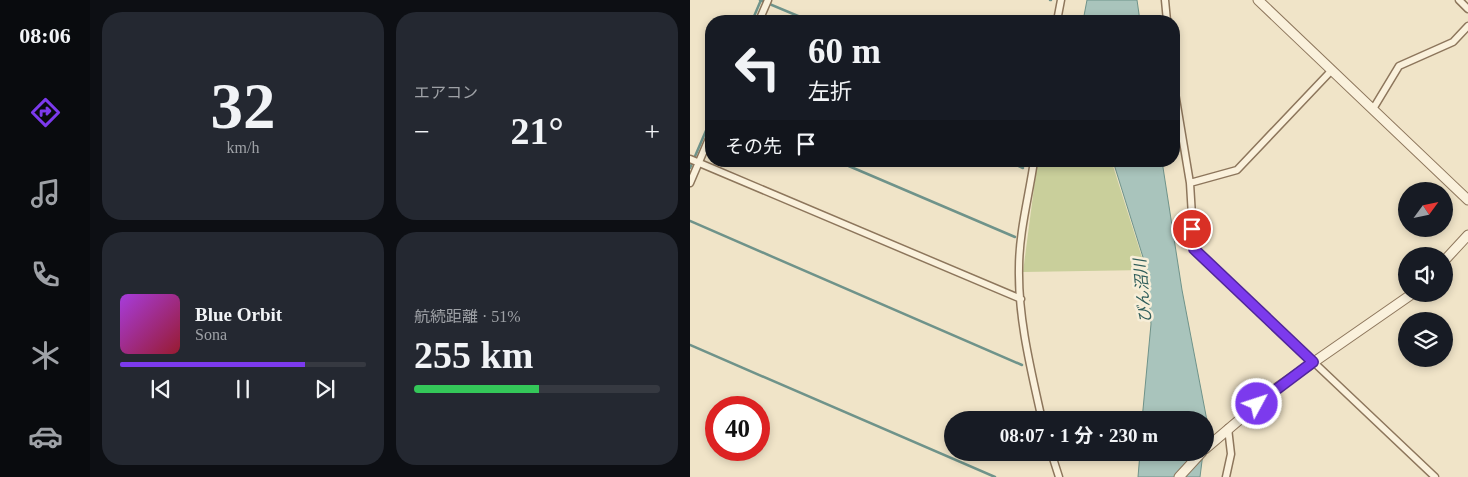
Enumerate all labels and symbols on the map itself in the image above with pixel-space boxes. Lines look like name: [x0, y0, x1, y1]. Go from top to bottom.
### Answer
north arrow: [1398, 182, 1452, 238]
pin: [1171, 208, 1213, 250]
water label: びん沼川: [1131, 256, 1154, 324]
position arrow: [1230, 377, 1282, 429]
speed limit sign: 40: [705, 396, 770, 461]

